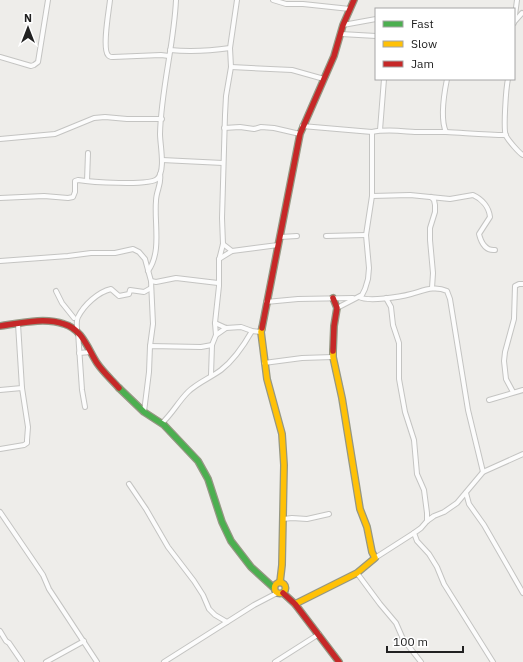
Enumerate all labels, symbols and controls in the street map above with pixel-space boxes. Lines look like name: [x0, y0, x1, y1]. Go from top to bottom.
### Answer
north arrow: [8, 8, 48, 48]
legend: [375, 8, 515, 80]
text: N: [24, 11, 32, 25]
text: Fast: [411, 16, 434, 31]
text: Slow: [411, 36, 437, 51]
text: Jam: [411, 56, 434, 71]
scale bar: [387, 628, 463, 654]
text: 100 m: [393, 634, 428, 649]

